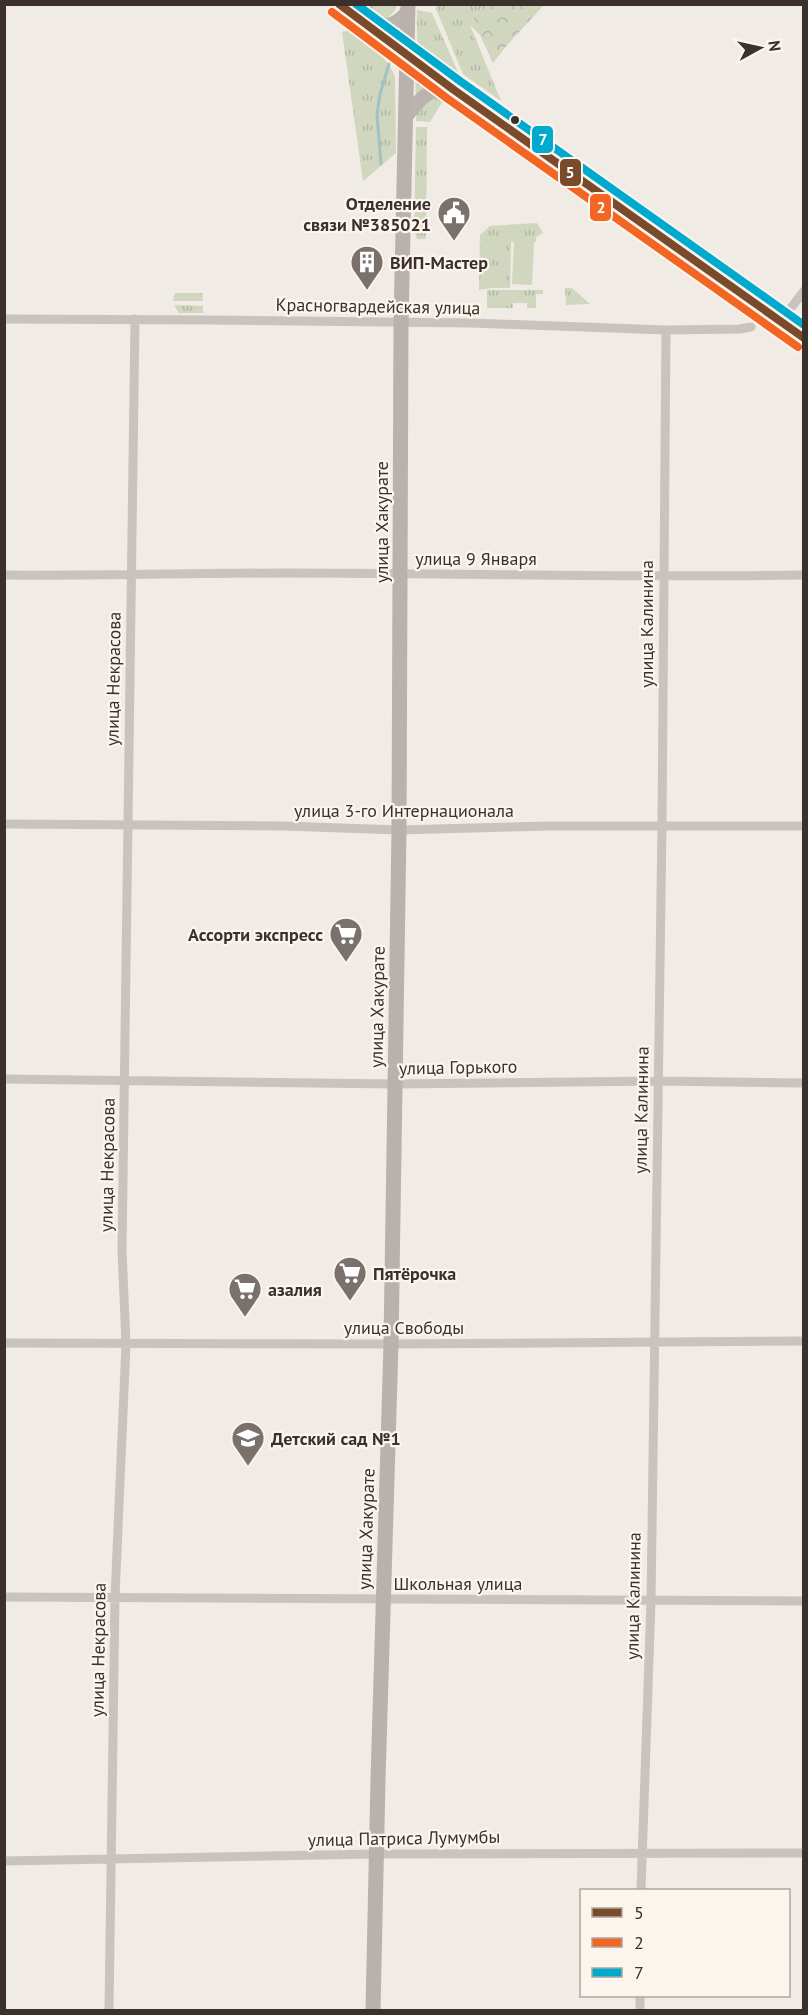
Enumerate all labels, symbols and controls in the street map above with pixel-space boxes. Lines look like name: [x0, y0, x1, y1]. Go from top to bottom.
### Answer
north arrow: [730, 18, 790, 78]
text: N: [764, 39, 785, 53]
unlabelled marker: [509, 114, 521, 126]
line badge: 7: [531, 125, 554, 154]
text: 7: [538, 129, 548, 149]
line badge: 5: [559, 158, 582, 187]
text: 5: [565, 162, 575, 182]
place label: Отделение связи №385021: [303, 192, 431, 236]
line badge: 2: [589, 193, 612, 222]
public building icon: Отделение связи №385021: [436, 195, 472, 242]
text: 2: [596, 197, 606, 217]
building icon: ВИП-Мастер: [349, 244, 385, 291]
place label: ВИП-Мастер: [390, 251, 488, 274]
street label: Красногвардейская улица: [275, 293, 481, 319]
street label: улица Хакурате: [370, 461, 393, 583]
street label: улица 9 Января: [415, 547, 537, 570]
street label: улица Калинина: [635, 560, 658, 688]
street label: улица Некрасова: [100, 612, 126, 746]
street label: улица 3-го Интернационала: [294, 799, 514, 822]
supermarket icon: Ассорти экспресс: [328, 916, 364, 963]
place label: Ассорти экспресс: [188, 923, 323, 946]
street label: улица Хакурате: [364, 946, 390, 1068]
street label: улица Калинина: [628, 1046, 654, 1174]
street label: улица Горького: [399, 1054, 517, 1080]
street label: улица Некрасова: [94, 1098, 120, 1232]
supermarket icon: Пятёрочка: [332, 1255, 368, 1302]
place label: Пятёрочка: [373, 1262, 456, 1285]
supermarket icon: азалия: [227, 1271, 263, 1318]
place label: азалия: [268, 1278, 322, 1301]
street label: улица Свободы: [344, 1316, 464, 1339]
school or university icon: Детский сад №1: [230, 1420, 266, 1467]
place label: Детский сад №1: [271, 1427, 401, 1450]
street label: улица Хакурате: [352, 1468, 380, 1590]
street label: улица Калинина: [620, 1532, 646, 1660]
street label: Школьная улица: [394, 1572, 522, 1595]
street label: улица Некрасова: [85, 1583, 111, 1717]
street label: улица Патриса Лумумбы: [308, 1825, 500, 1851]
legend: [580, 1889, 790, 1997]
text: 5: [634, 1901, 644, 1924]
text: 2: [634, 1931, 644, 1954]
text: 7: [634, 1961, 644, 1984]

